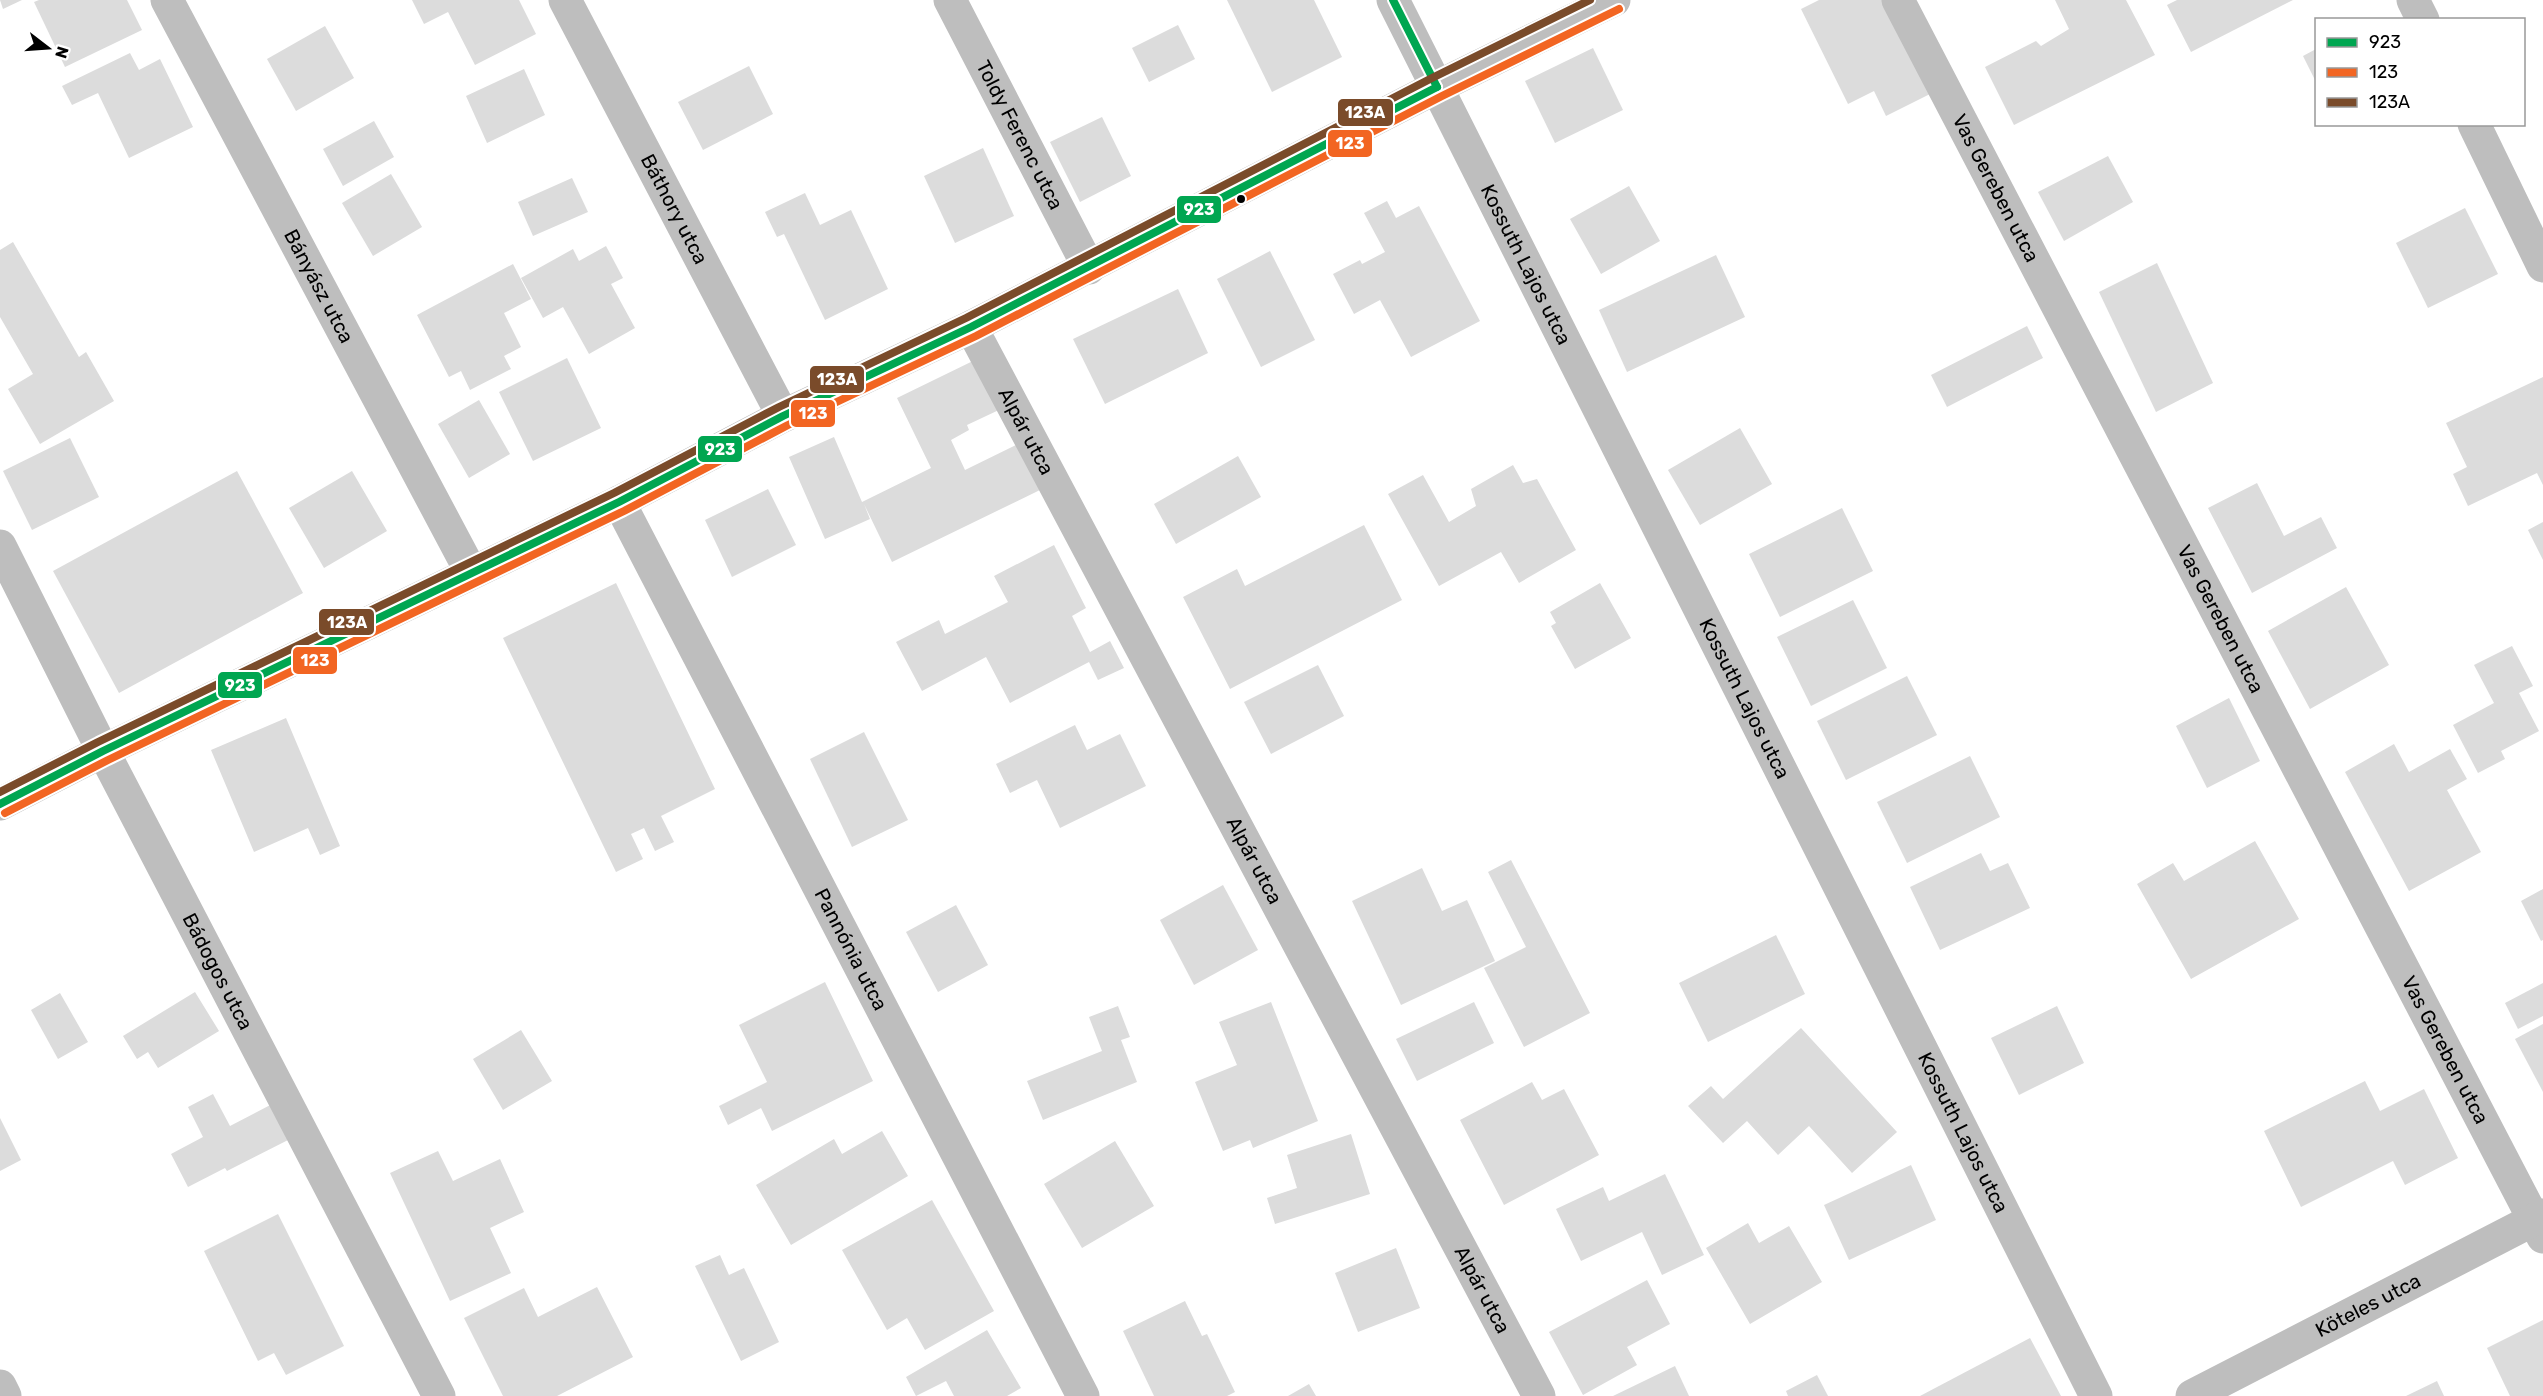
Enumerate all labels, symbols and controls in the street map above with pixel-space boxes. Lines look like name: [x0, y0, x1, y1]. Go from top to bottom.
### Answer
north arrow: [18, 18, 78, 78]
legend: [2315, 18, 2525, 126]
text: 923: [2369, 31, 2401, 53]
text: N: [51, 44, 73, 61]
street label: Toldy Ferenc utca: [971, 56, 1069, 214]
text: 123: [2369, 61, 2398, 83]
text: 123A: [2369, 91, 2410, 113]
line badge: 123A: [1337, 98, 1394, 127]
text: 123A: [1345, 103, 1386, 122]
street label: Vas Gereben utca: [1948, 110, 2044, 266]
line badge: 123: [1327, 129, 1373, 158]
text: 123: [1336, 134, 1364, 153]
street label: Báthory utca: [636, 150, 713, 268]
street label: Kossuth Lajos utca: [1476, 180, 1577, 349]
unlabelled marker: [1235, 193, 1247, 205]
line badge: 923: [1176, 195, 1222, 224]
text: 923: [1183, 200, 1215, 219]
street label: Bányász utca: [279, 225, 359, 347]
line badge: 123A: [809, 365, 865, 394]
text: 123A: [817, 370, 858, 389]
street label: Alpár utca: [993, 384, 1059, 479]
line badge: 123: [790, 399, 836, 428]
text: 123: [799, 404, 827, 423]
line badge: 923: [697, 435, 743, 463]
text: 923: [704, 440, 736, 459]
street label: Vas Gereben utca: [2172, 541, 2269, 697]
line badge: 123A: [318, 608, 375, 636]
text: 123A: [327, 613, 368, 632]
street label: Kossuth Lajos utca: [1694, 614, 1795, 783]
line badge: 123: [292, 646, 338, 675]
text: 123: [301, 651, 329, 670]
line badge: 923: [217, 671, 263, 699]
text: 923: [224, 676, 256, 695]
street label: Alpár utca: [1221, 813, 1287, 908]
street label: Pannónia utca: [810, 884, 893, 1014]
street label: Bádogos utca: [178, 909, 258, 1034]
street label: Vas Gereben utca: [2397, 972, 2494, 1128]
street label: Kossuth Lajos utca: [1913, 1048, 2014, 1217]
street label: Alpár utca: [1449, 1242, 1515, 1337]
street label: Köteles utca: [2311, 1268, 2425, 1342]

